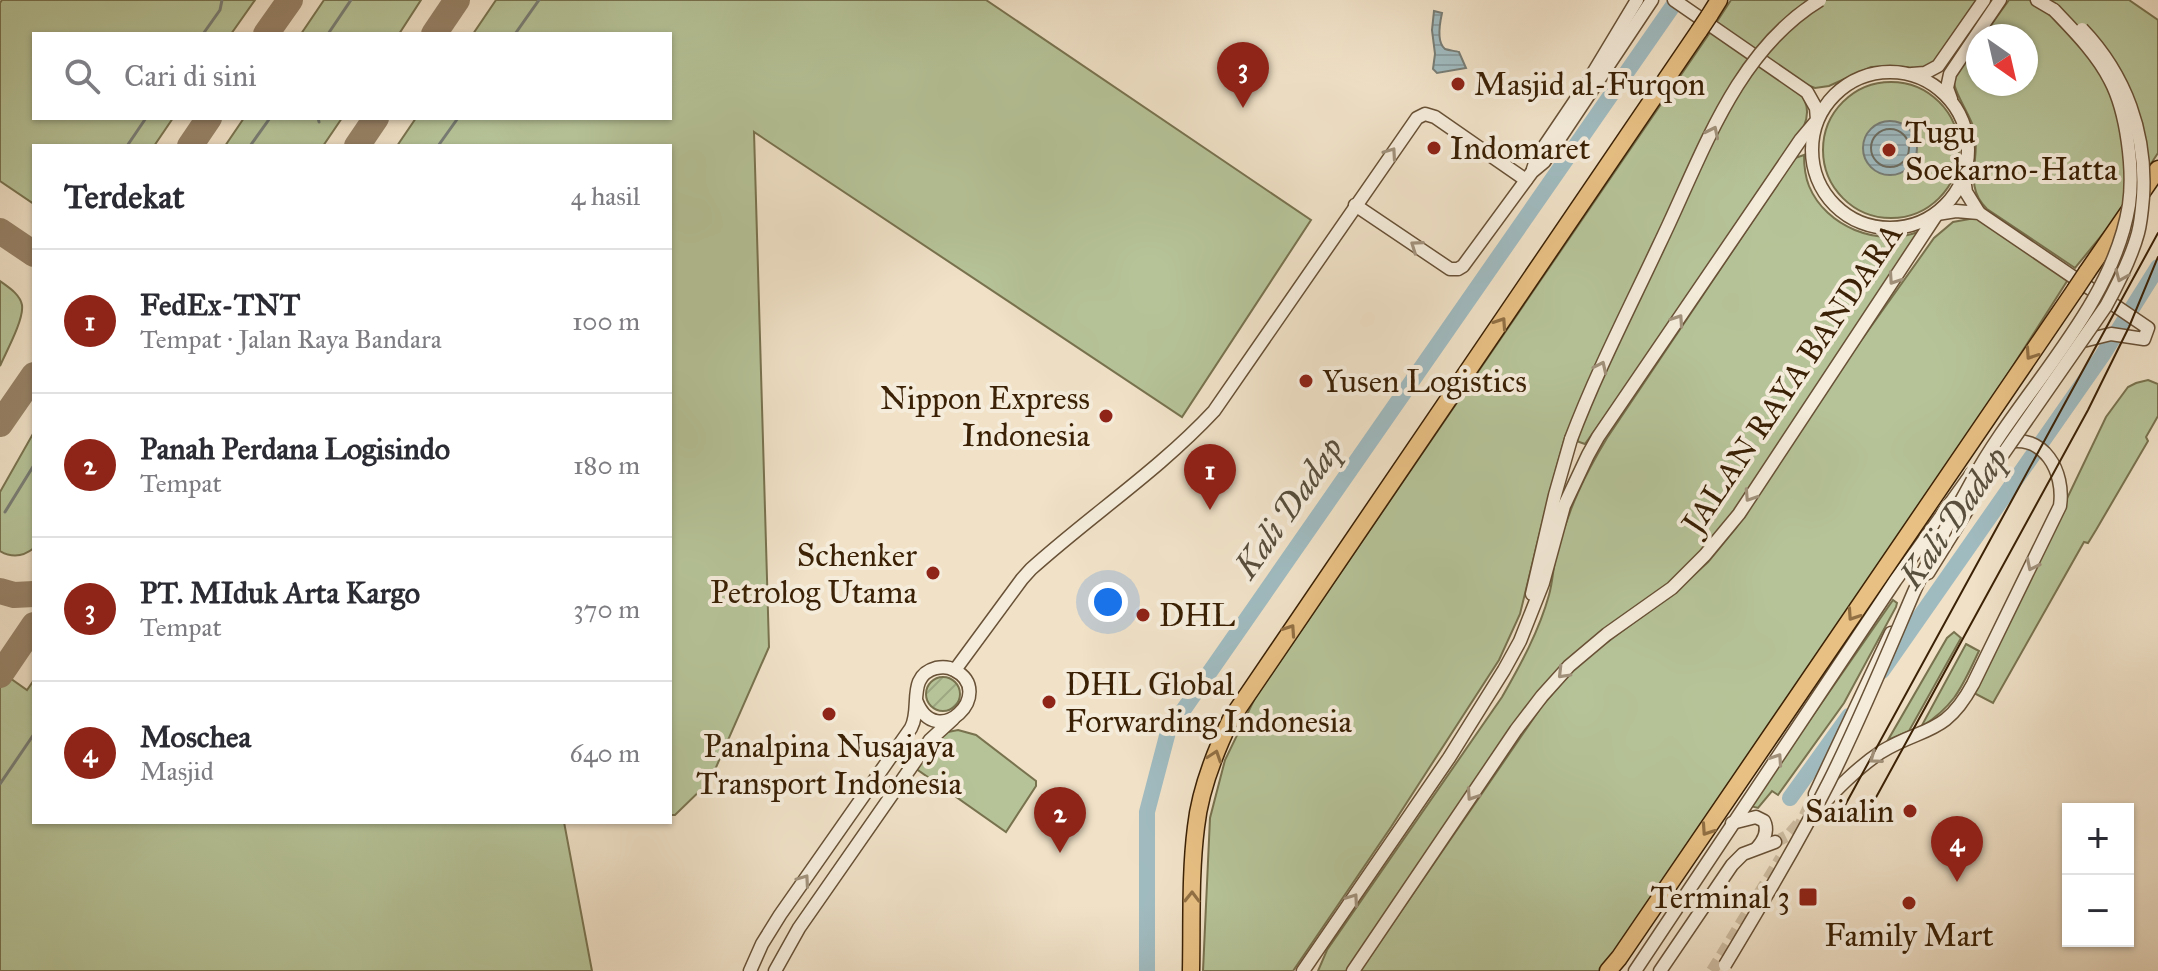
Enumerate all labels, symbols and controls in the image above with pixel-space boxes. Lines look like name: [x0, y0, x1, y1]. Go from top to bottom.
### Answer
north arrow: [1966, 24, 2038, 96]
search box: [32, 32, 672, 120]
pin: 3: [1217, 42, 1269, 108]
icon: search: [60, 54, 104, 98]
text: Cari di sini: [124, 58, 257, 94]
place label: Masjid al-Furqon: [1474, 65, 1705, 104]
marker: Masjid al-Furqon: [1449, 75, 1467, 93]
place label: Tugu Soekarno-Hatta: [1905, 113, 2118, 189]
one-way arrow: [1703, 126, 1719, 141]
place label: Indomaret: [1450, 129, 1590, 168]
marker: Indomaret: [1425, 139, 1443, 157]
marker: Tugu Soekarno-Hatta: [1880, 141, 1898, 159]
one-way arrow: [1381, 148, 1396, 162]
text: Terdekat: [64, 176, 185, 217]
text: 4 hasil: [571, 180, 640, 212]
street label: JALAN RAYA BANDARA: [1672, 215, 1911, 543]
one-way arrow: [1411, 241, 1425, 256]
one-way arrow: [2114, 268, 2130, 282]
one-way arrow: [1889, 271, 1904, 285]
text: FedEx-TNT: [140, 287, 300, 323]
text: 1: [85, 305, 95, 337]
text: 100 m: [572, 305, 640, 337]
one-way arrow: [1668, 314, 1683, 329]
one-way arrow: [1491, 318, 1506, 332]
text: Tempat · Jalan Raya Bandara: [140, 323, 442, 355]
one-way arrow: [2026, 346, 2041, 360]
one-way arrow: [1592, 361, 1608, 375]
place label: Yusen Logistics: [1322, 362, 1527, 401]
marker: Yusen Logistics: [1297, 372, 1315, 390]
place label: Nippon Express Indonesia: [880, 379, 1090, 455]
marker: Nippon Express Indonesia: [1097, 407, 1115, 425]
water label: Kali Dadap: [1224, 429, 1353, 588]
text: Panah Perdana Logisindo: [140, 431, 450, 467]
water label: Kali Dadap: [1889, 439, 2018, 598]
pin: 1: [1184, 444, 1236, 510]
text: 2: [84, 449, 96, 481]
text: 180 m: [573, 449, 640, 481]
text: Tempat: [140, 467, 222, 499]
one-way arrow: [1745, 487, 1760, 502]
place label: Schenker Petrolog Utama: [710, 536, 917, 612]
one-way arrow: [2026, 556, 2041, 571]
marker: Schenker Petrolog Utama: [924, 564, 942, 582]
text: PT. MIduk Arta Kargo: [140, 575, 420, 611]
your location: [1088, 582, 1128, 622]
text: 3: [85, 593, 95, 625]
text: 370 m: [573, 593, 640, 625]
place label: DHL: [1159, 596, 1236, 635]
marker: DHL: [1134, 606, 1152, 624]
one-way arrow: [1848, 607, 1863, 621]
text: Tempat: [140, 611, 222, 643]
one-way arrow: [1280, 624, 1295, 638]
one-way arrow: [1557, 664, 1572, 678]
place label: DHL Global Forwarding Indonesia: [1065, 665, 1352, 741]
marker: DHL Global Forwarding Indonesia: [1040, 693, 1058, 711]
marker: Panalpina Nusajaya Transport Indonesia: [820, 705, 838, 723]
text: Moschea: [140, 719, 251, 755]
place label: Panalpina Nusajaya Transport Indonesia: [696, 727, 963, 803]
text: 4: [83, 737, 97, 769]
text: 640 m: [570, 737, 640, 769]
one-way arrow: [1869, 748, 1883, 763]
one-way arrow: [1205, 750, 1221, 764]
one-way arrow: [1767, 753, 1782, 767]
text: Masjid: [140, 755, 214, 787]
one-way arrow: [1467, 786, 1482, 800]
pin: 2: [1034, 787, 1086, 853]
place label: Saialin: [1805, 792, 1894, 831]
marker: Saialin: [1901, 802, 1919, 820]
map controls: [2062, 803, 2134, 947]
button: +: [2062, 803, 2134, 875]
pin: 4: [1931, 816, 1983, 882]
one-way arrow: [1701, 822, 1716, 836]
one-way arrow: [794, 875, 809, 889]
button: −: [2062, 875, 2134, 947]
place label: Terminal 3: [1650, 878, 1790, 917]
marker: Terminal 3: [1797, 886, 1819, 908]
one-way arrow: [1184, 890, 1201, 903]
one-way arrow: [1343, 893, 1358, 907]
marker: Family Mart: [1900, 894, 1918, 912]
place label: Family Mart: [1824, 916, 1994, 955]

